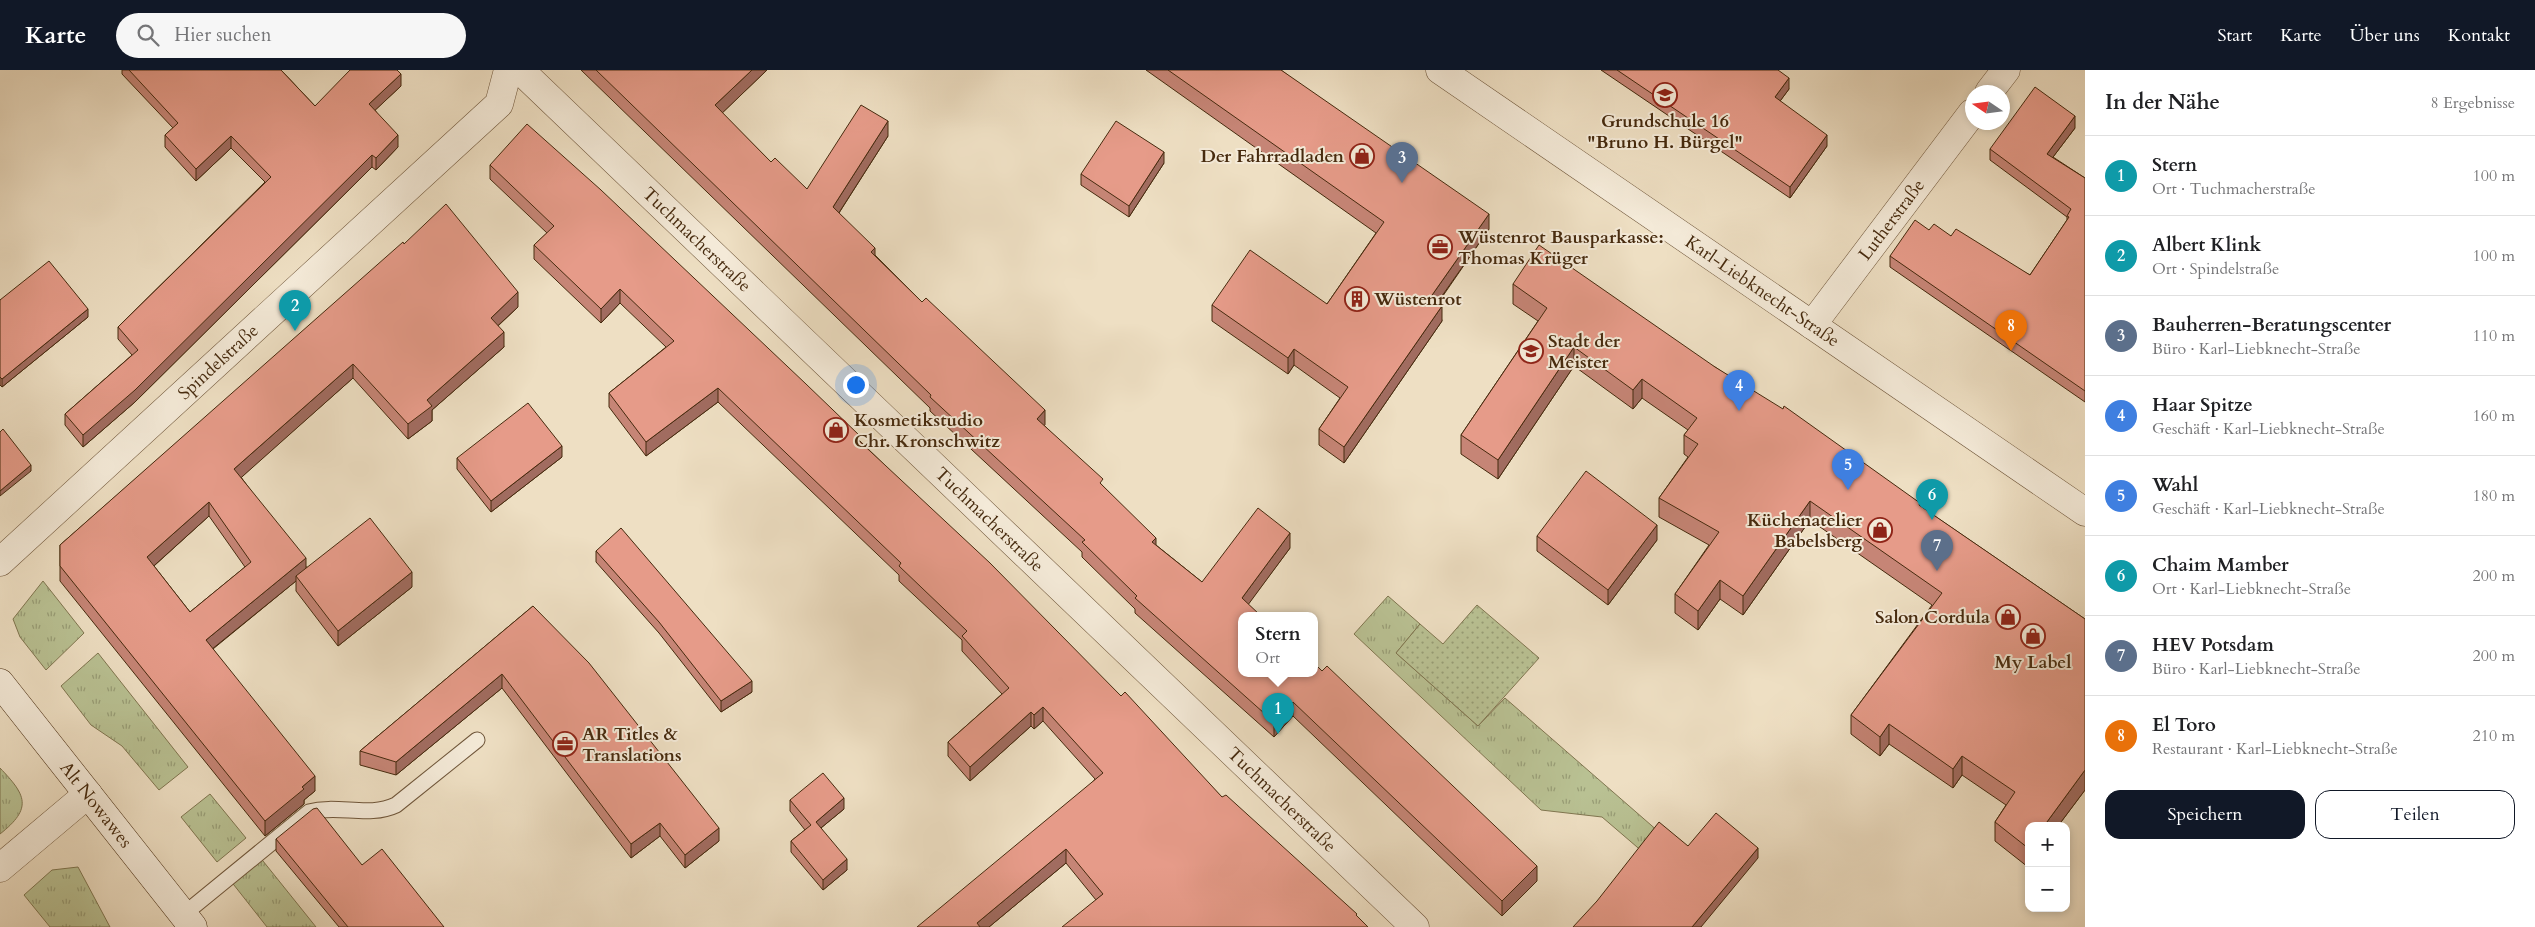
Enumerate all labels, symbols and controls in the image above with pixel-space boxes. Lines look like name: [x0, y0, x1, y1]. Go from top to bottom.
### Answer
search box: [116, 13, 466, 58]
text: Karte: [25, 19, 86, 52]
icon: search: [134, 21, 162, 49]
text: Hier suchen: [174, 22, 272, 48]
text: Start: [2217, 23, 2252, 48]
text: Karte: [2280, 23, 2322, 48]
text: Über uns: [2350, 23, 2420, 48]
text: Kontakt: [2448, 23, 2510, 48]
school or university icon: Grundschule 16 "Bruno H. Bürgel": [1652, 82, 1678, 108]
north arrow: [1965, 85, 2010, 130]
text: In der Nähe: [2105, 88, 2220, 117]
text: 8 Ergebnisse: [2430, 92, 2515, 114]
place label: Grundschule 16 "Bruno H. Bürgel": [1587, 109, 1743, 155]
pin: 3: [1386, 142, 1418, 183]
shop icon: Der Fahrradladen: [1349, 143, 1375, 169]
place label: Der Fahrradladen: [1201, 144, 1344, 169]
text: Stern: [2152, 152, 2197, 178]
text: 1: [2117, 165, 2125, 187]
text: 100 m: [2473, 165, 2515, 187]
street label: Lutherstraße: [1853, 174, 1930, 266]
text: Ort · Tuchmacherstraße: [2152, 178, 2316, 200]
street label: Tuchmacherstraße: [637, 181, 757, 298]
place label: Wüstenrot Bausparkasse: Thomas Krüger: [1457, 225, 1664, 271]
street label: Karl-Liebknecht-Straße: [1680, 229, 1845, 353]
text: Albert Klink: [2152, 232, 2261, 258]
office icon: Wüstenrot Bausparkasse: Thomas Krüger: [1427, 234, 1453, 260]
text: 2: [2117, 245, 2125, 267]
text: 100 m: [2473, 245, 2515, 267]
text: Ort · Spindelstraße: [2152, 258, 2279, 280]
building icon: Wüstenrot: [1344, 286, 1370, 312]
place label: Wüstenrot: [1373, 287, 1462, 312]
pin: 2: [279, 290, 311, 331]
pin: 8: [1995, 310, 2027, 351]
text: Bauherren-Beratungscenter: [2152, 312, 2391, 338]
street label: Spindelstraße: [172, 318, 264, 405]
text: 3: [2117, 325, 2125, 347]
text: 110 m: [2473, 325, 2515, 347]
place label: Stadt der Meister: [1548, 329, 1621, 375]
school or university icon: Stadt der Meister: [1518, 338, 1544, 364]
text: Büro · Karl-Liebknecht-Straße: [2152, 338, 2360, 360]
pin: 4: [1723, 370, 1755, 411]
your location: [843, 372, 869, 398]
text: Haar Spitze: [2152, 392, 2253, 418]
text: 4: [2117, 405, 2125, 427]
text: 160 m: [2473, 405, 2515, 427]
place label: Kosmetikstudio Chr. Kronschwitz: [854, 408, 1000, 454]
shop icon: Kosmetikstudio Chr. Kronschwitz: [823, 417, 849, 443]
text: Geschäft · Karl-Liebknecht-Straße: [2152, 418, 2385, 440]
pin: 5: [1832, 449, 1864, 490]
street label: Tuchmacherstraße: [930, 461, 1049, 578]
text: Wahl: [2152, 472, 2198, 498]
pin: 6: [1916, 479, 1948, 520]
text: 5: [2117, 485, 2125, 507]
text: 180 m: [2473, 485, 2515, 507]
text: Geschäft · Karl-Liebknecht-Straße: [2152, 498, 2385, 520]
place label: Küchenatelier Babelsberg: [1747, 508, 1863, 554]
shop icon: Küchenatelier Babelsberg: [1867, 517, 1893, 543]
pin: 7: [1921, 530, 1953, 571]
text: Chaim Mamber: [2152, 552, 2289, 578]
text: 6: [2117, 565, 2125, 587]
text: 200 m: [2473, 565, 2515, 587]
text: Ort · Karl-Liebknecht-Straße: [2152, 578, 2351, 600]
shop icon: Salon Cordula: [1995, 604, 2021, 630]
place label: Salon Cordula: [1875, 605, 1990, 630]
popup: [1238, 612, 1318, 677]
text: Stern: [1255, 621, 1301, 647]
shop icon: My Label: [2020, 623, 2046, 649]
text: HEV Potsdam: [2152, 632, 2274, 658]
text: 7: [2117, 645, 2125, 667]
text: 200 m: [2473, 645, 2515, 667]
text: Ort: [1255, 647, 1280, 669]
place label: My Label: [1995, 650, 2071, 675]
text: Büro · Karl-Liebknecht-Straße: [2152, 658, 2360, 680]
pin: 1: [1262, 693, 1294, 734]
text: El Toro: [2152, 712, 2216, 738]
place label: AR Titles & Translations: [582, 722, 682, 768]
text: 8: [2117, 725, 2125, 747]
text: 210 m: [2473, 725, 2515, 747]
office icon: AR Titles & Translations: [552, 731, 578, 757]
text: Restaurant · Karl-Liebknecht-Straße: [2152, 738, 2398, 760]
street label: Tuchmacherstraße: [1222, 741, 1342, 858]
street label: Alt Nowawes: [54, 756, 138, 853]
button: Speichern: [2105, 790, 2305, 839]
button: Teilen: [2315, 790, 2515, 839]
map controls: [2025, 822, 2070, 912]
button: +: [2025, 822, 2070, 867]
button: −: [2025, 867, 2070, 912]

